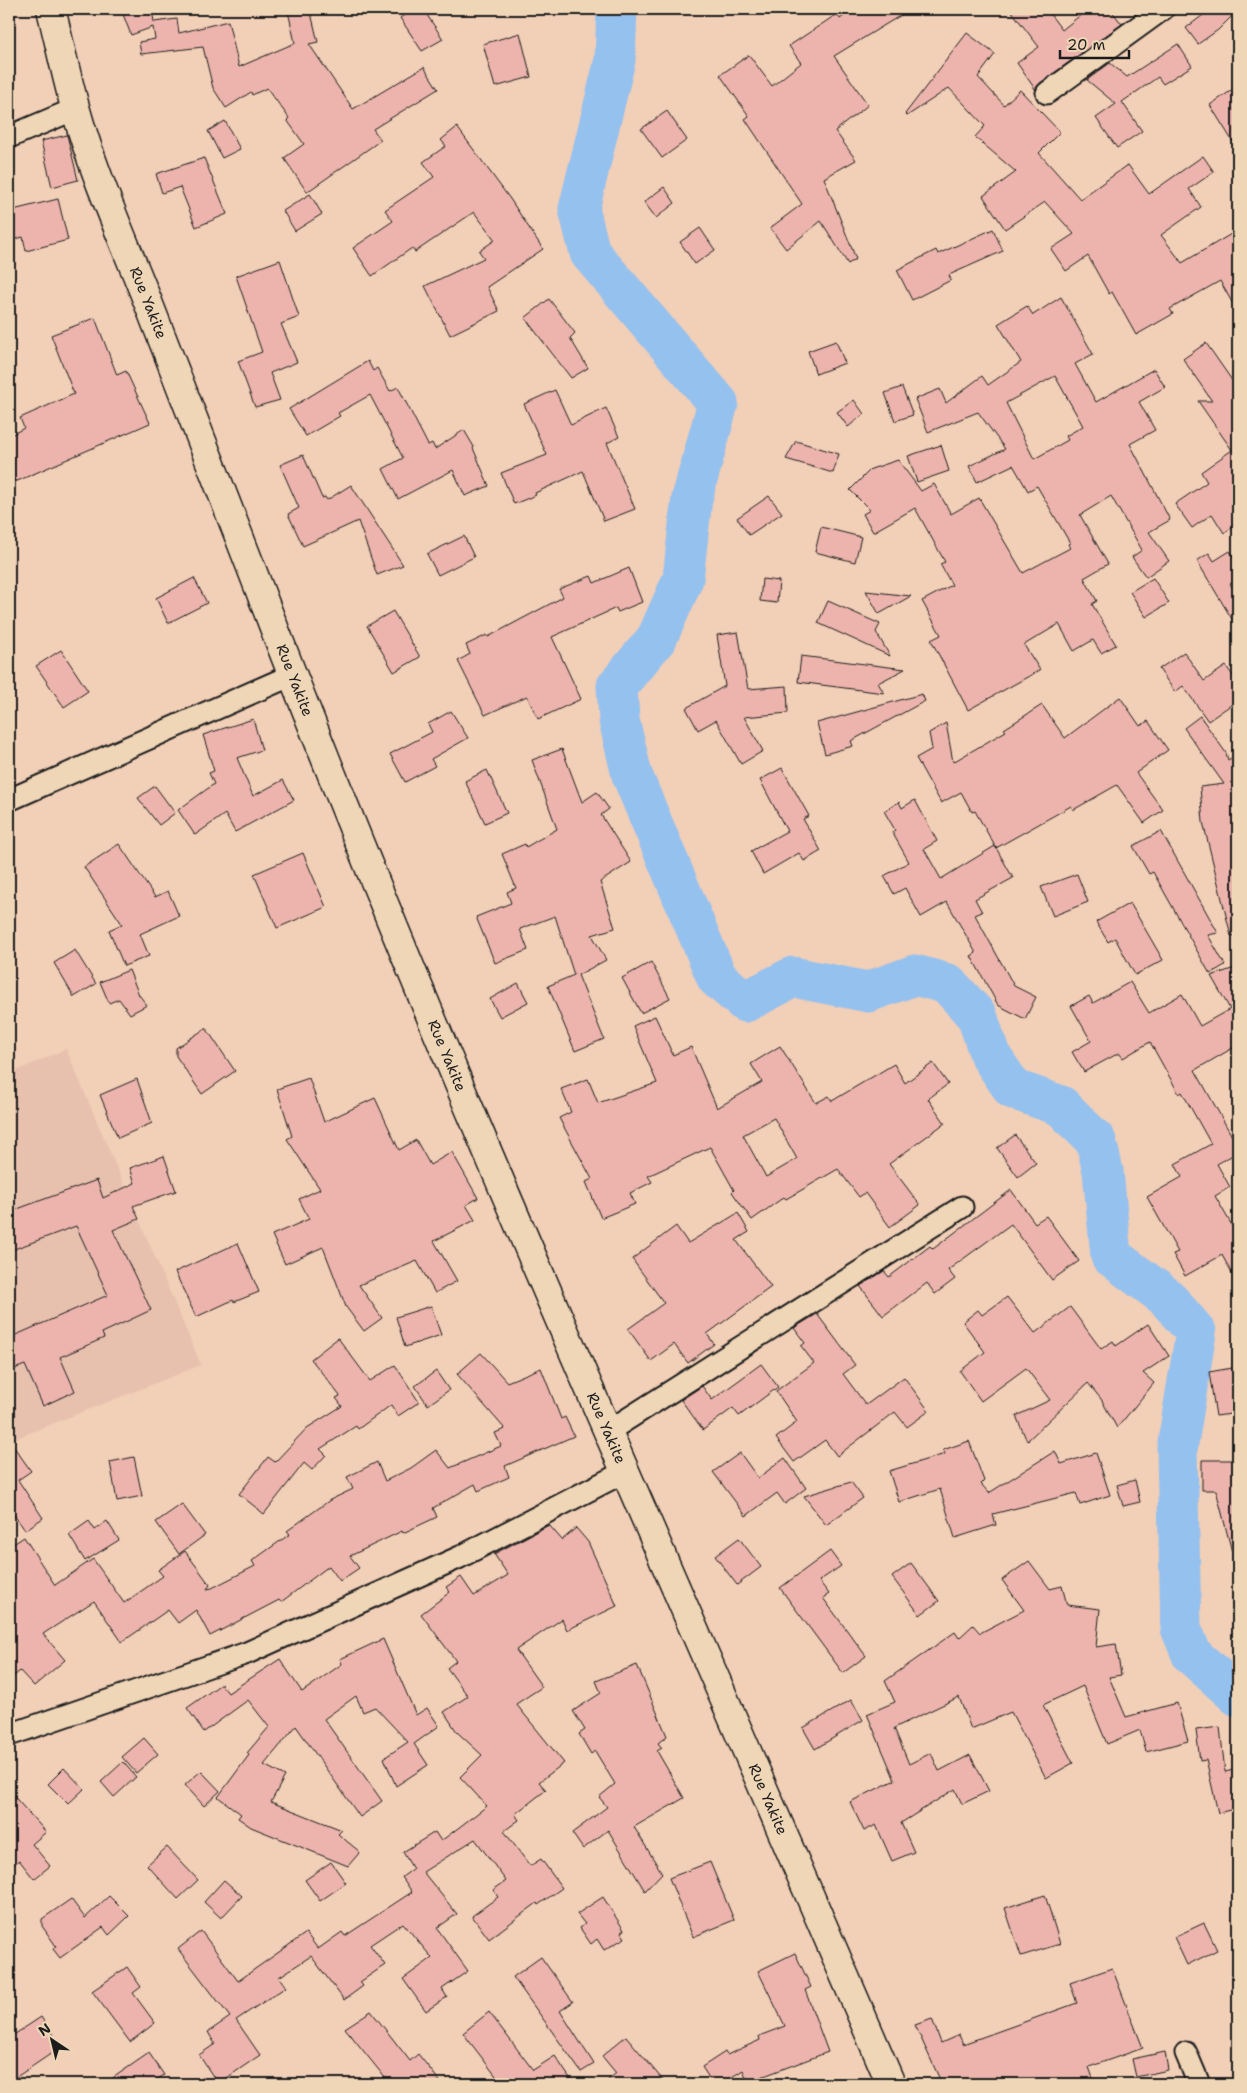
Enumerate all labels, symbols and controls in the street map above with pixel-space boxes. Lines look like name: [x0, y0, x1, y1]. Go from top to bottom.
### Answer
scale bar: [1060, 28, 1128, 60]
text: 20 m: [1067, 35, 1106, 55]
street label: Rue Yakite: [125, 264, 171, 342]
street label: Rue Yakite: [272, 641, 318, 719]
street label: Rue Yakite: [423, 1017, 471, 1094]
street label: Rue Yakite: [582, 1389, 631, 1467]
street label: Rue Yakite: [744, 1760, 792, 1838]
north arrow: [28, 2016, 78, 2066]
text: N: [35, 2019, 54, 2040]

